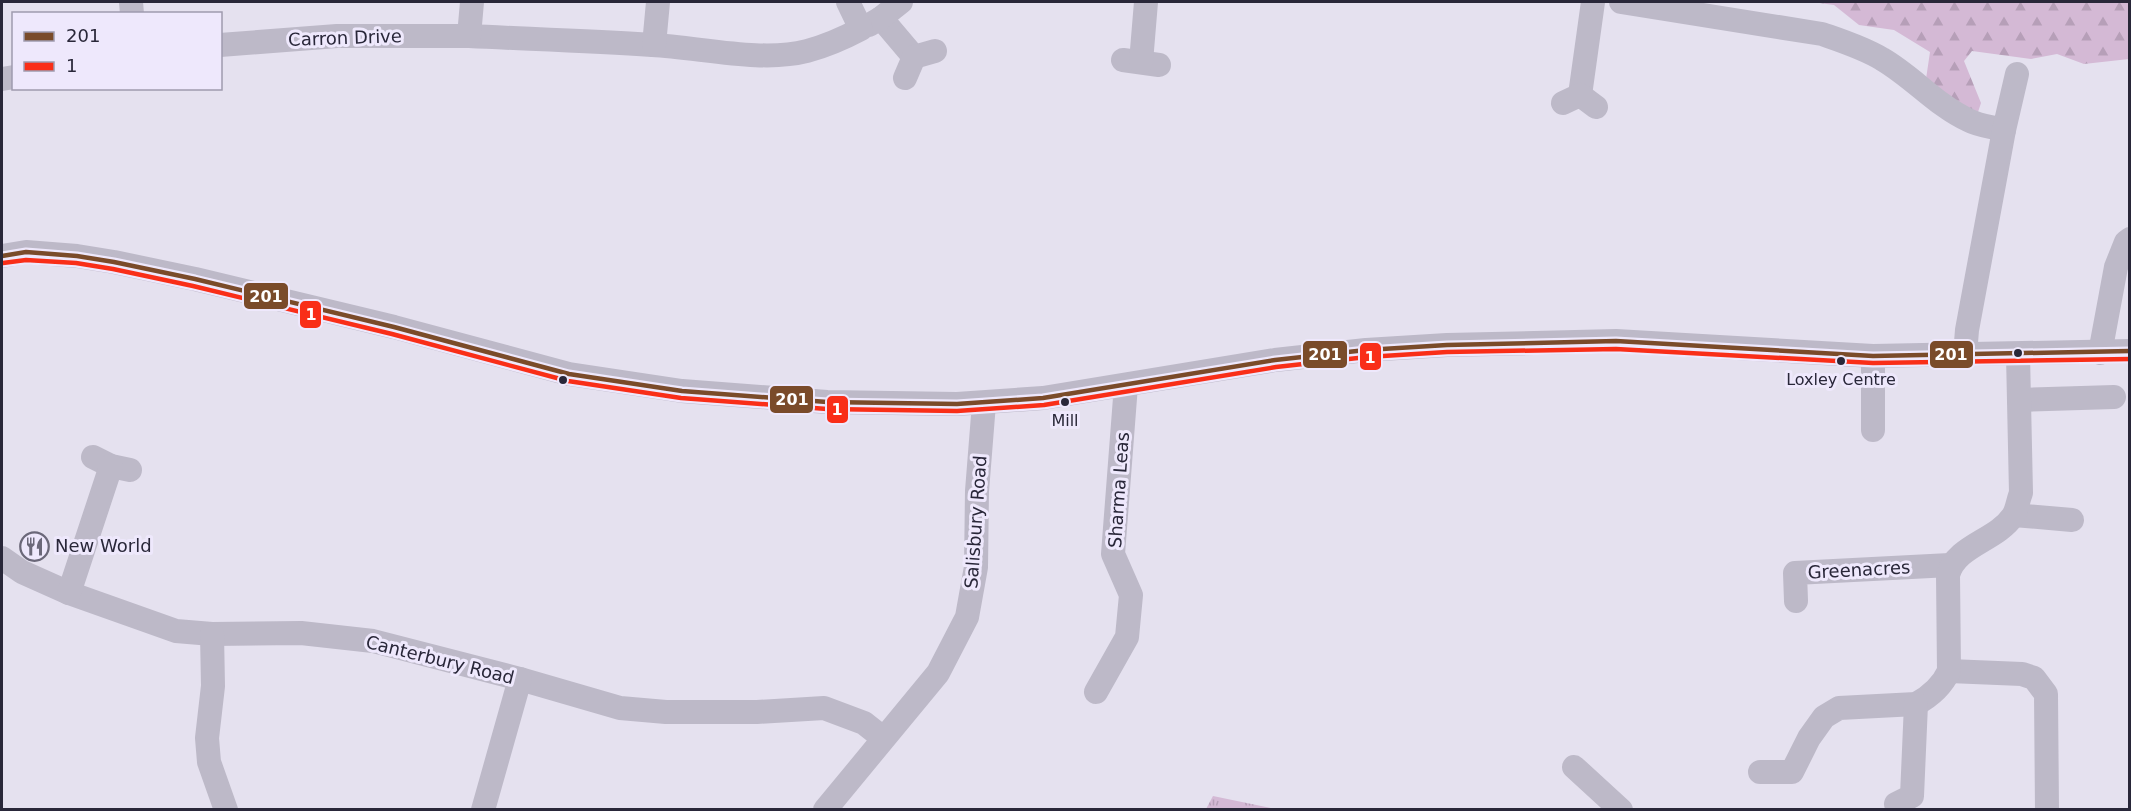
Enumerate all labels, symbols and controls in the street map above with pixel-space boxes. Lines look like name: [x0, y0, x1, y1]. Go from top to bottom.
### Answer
legend: [12, 12, 222, 90]
text: 201: [66, 25, 100, 46]
street label: Carron Drive: [288, 25, 402, 50]
text: 1: [66, 55, 77, 76]
line badge: 201: [243, 282, 289, 310]
text: 201: [249, 287, 283, 306]
line badge: 1: [299, 300, 322, 329]
text: 1: [305, 305, 317, 324]
line badge: 201: [1302, 340, 1348, 369]
line badge: 201: [1929, 340, 1974, 369]
line badge: 1: [1359, 342, 1382, 371]
text: 201: [1308, 345, 1342, 364]
text: 201: [1934, 345, 1968, 364]
unlabelled marker: [2012, 347, 2024, 359]
text: 1: [1364, 348, 1376, 367]
marker: Loxley Centre: [1835, 355, 1847, 367]
place label: Loxley Centre: [1786, 370, 1896, 389]
unlabelled marker: [557, 374, 569, 386]
line badge: 201: [769, 385, 814, 414]
text: 201: [775, 390, 809, 409]
line badge: 1: [826, 395, 849, 424]
marker: Mill: [1059, 396, 1071, 408]
text: 1: [831, 400, 843, 419]
place label: Mill: [1051, 411, 1079, 430]
street label: Sharma Leas: [1104, 431, 1133, 549]
street label: Salisbury Road: [960, 455, 991, 589]
restaurant icon: New World: [18, 530, 50, 562]
place label: New World: [55, 535, 152, 556]
street label: Greenacres: [1807, 556, 1911, 583]
street label: Canterbury Road: [364, 631, 517, 688]

